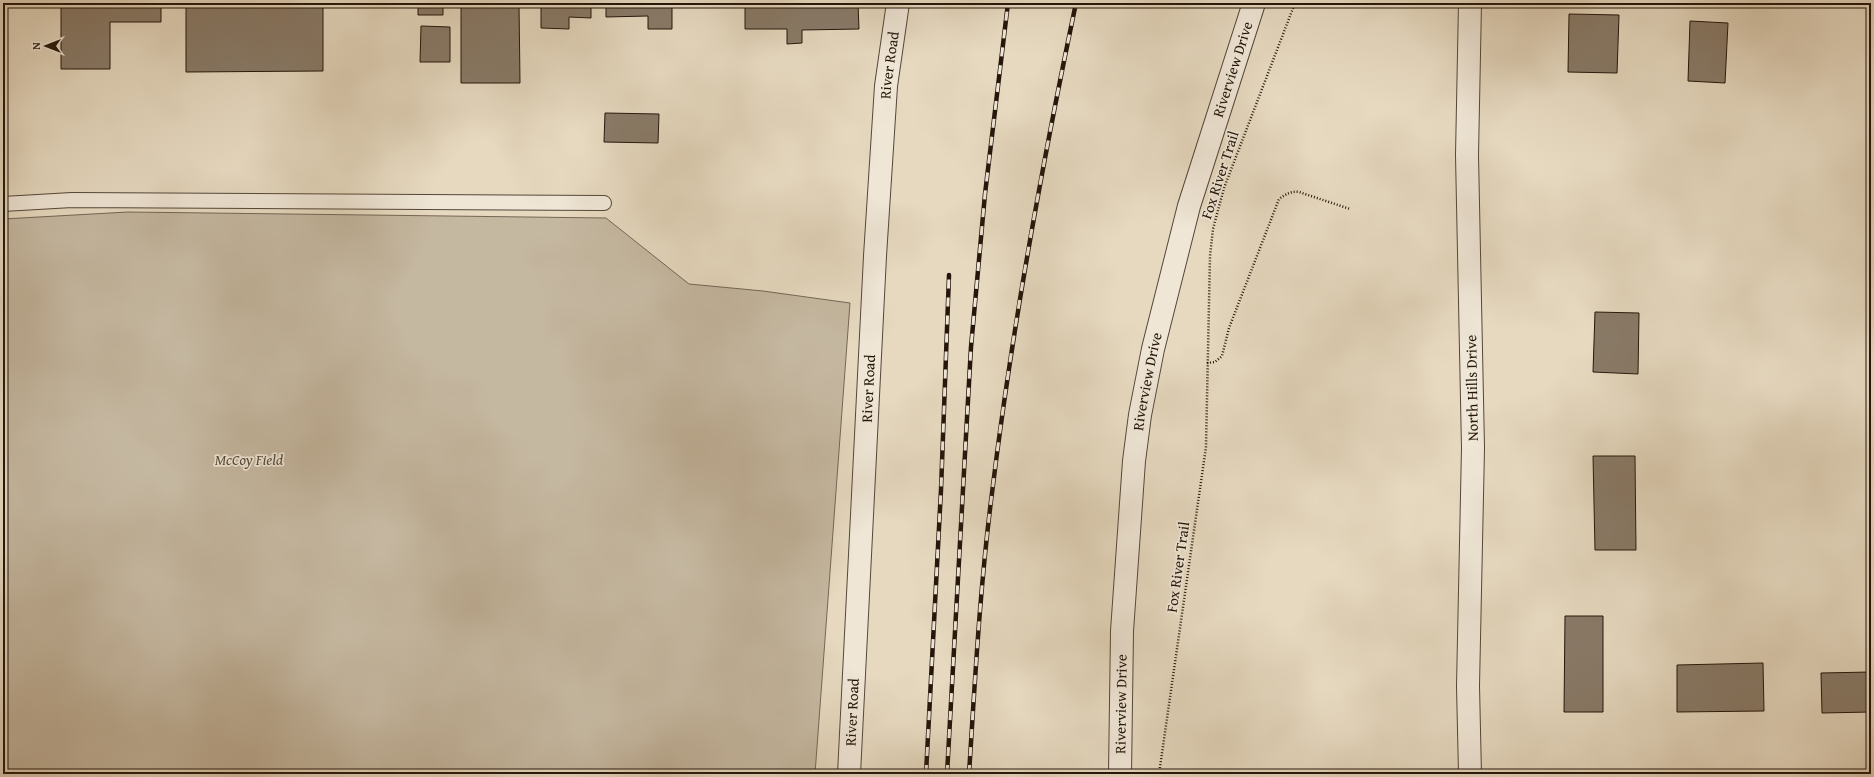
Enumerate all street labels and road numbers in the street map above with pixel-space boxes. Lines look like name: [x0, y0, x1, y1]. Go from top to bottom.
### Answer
street label: Riverview Drive: [1207, 19, 1257, 120]
street label: River Road: [874, 30, 904, 100]
street label: Fox River Trail: [1195, 128, 1244, 222]
street label: Riverview Drive: [1127, 330, 1167, 432]
street label: North Hills Drive: [1460, 335, 1483, 441]
street label: River Road: [856, 354, 880, 423]
street label: Fox River Trail: [1161, 520, 1194, 614]
street label: Riverview Drive: [1109, 654, 1132, 754]
street label: River Road: [839, 678, 864, 747]

